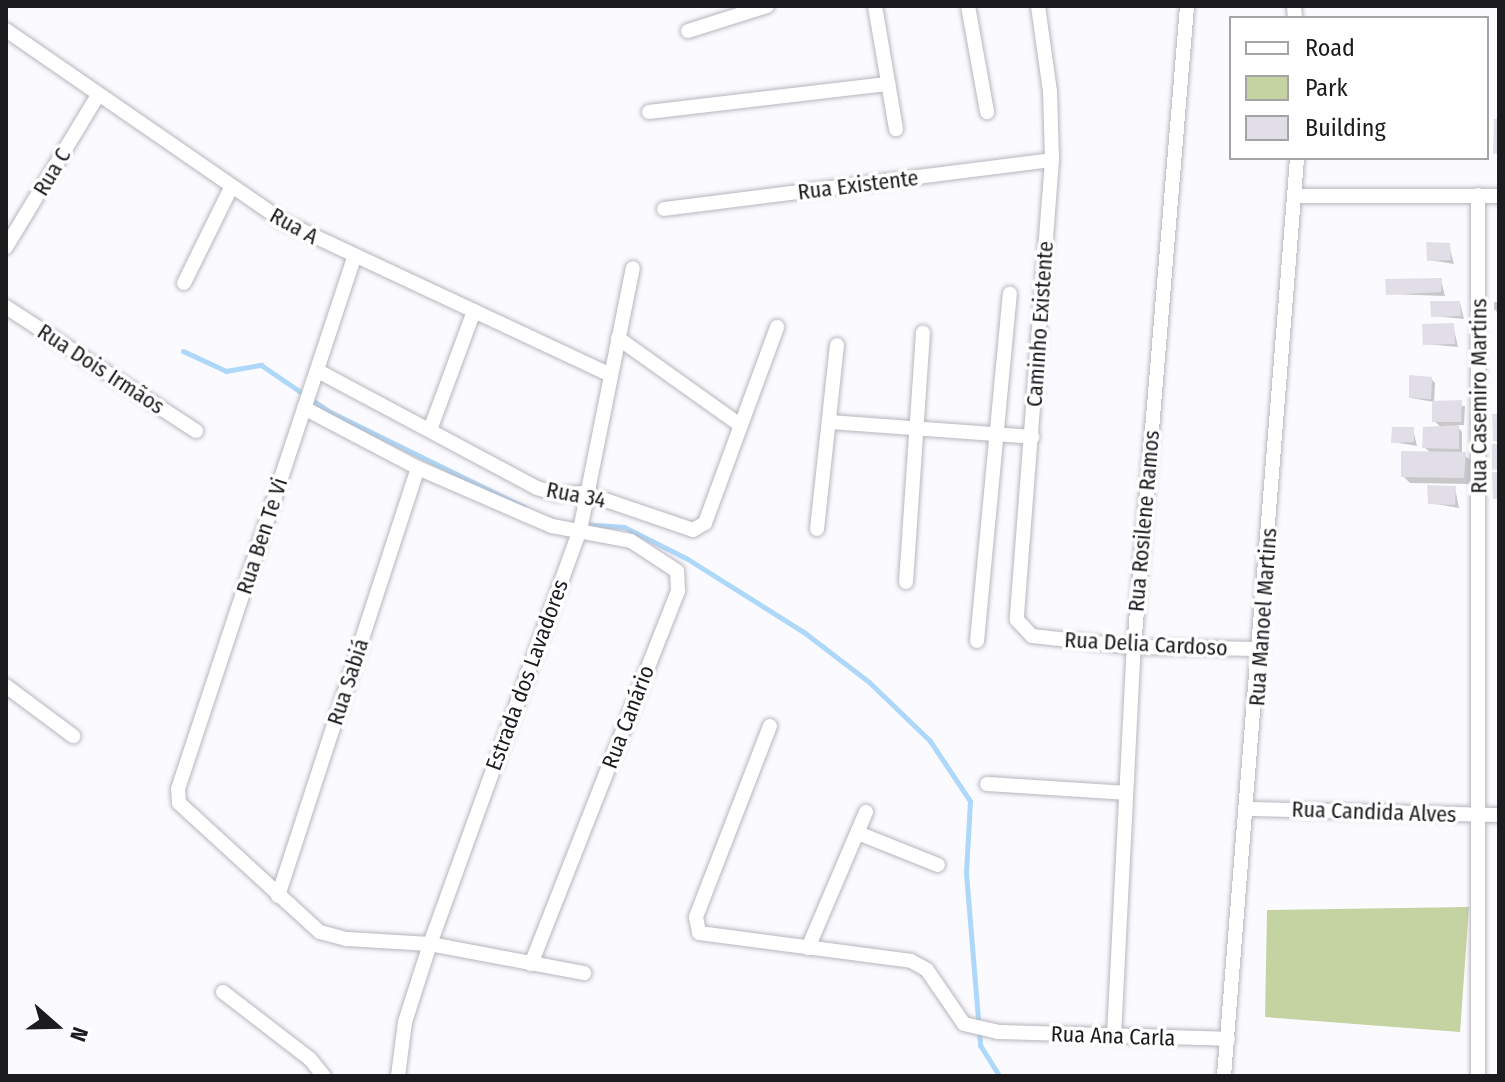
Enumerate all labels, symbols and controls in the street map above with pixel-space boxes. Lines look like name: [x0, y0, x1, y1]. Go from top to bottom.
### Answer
legend: [1229, 16, 1489, 160]
text: Road: [1305, 34, 1355, 62]
text: Park: [1305, 74, 1348, 102]
text: Building: [1305, 114, 1386, 142]
street label: Rua C: [28, 144, 76, 200]
street label: Rua Existente: [796, 165, 920, 205]
street label: Rua A: [265, 202, 323, 250]
street label: Caminho Existente: [1021, 240, 1059, 408]
street label: Rua Casemiro Martins: [1466, 298, 1492, 494]
street label: Rua Dois Irmãos: [33, 318, 169, 420]
street label: Rua Rosilene Ramos: [1123, 429, 1165, 613]
street label: Rua Ben Te Vi: [231, 474, 293, 598]
street label: Rua 34: [544, 476, 608, 514]
street label: Rua Manoel Martins: [1244, 527, 1282, 707]
street label: Estrada dos Lavadores: [480, 576, 574, 774]
street label: Rua Delia Cardoso: [1064, 627, 1228, 661]
street label: Rua Sabiá: [322, 636, 374, 728]
street label: Rua Canário: [596, 662, 660, 772]
street label: Rua Candida Alves: [1291, 796, 1457, 828]
north arrow: [16, 986, 96, 1066]
street label: Rua Ana Carla: [1050, 1021, 1176, 1051]
text: N: [64, 1024, 94, 1045]

